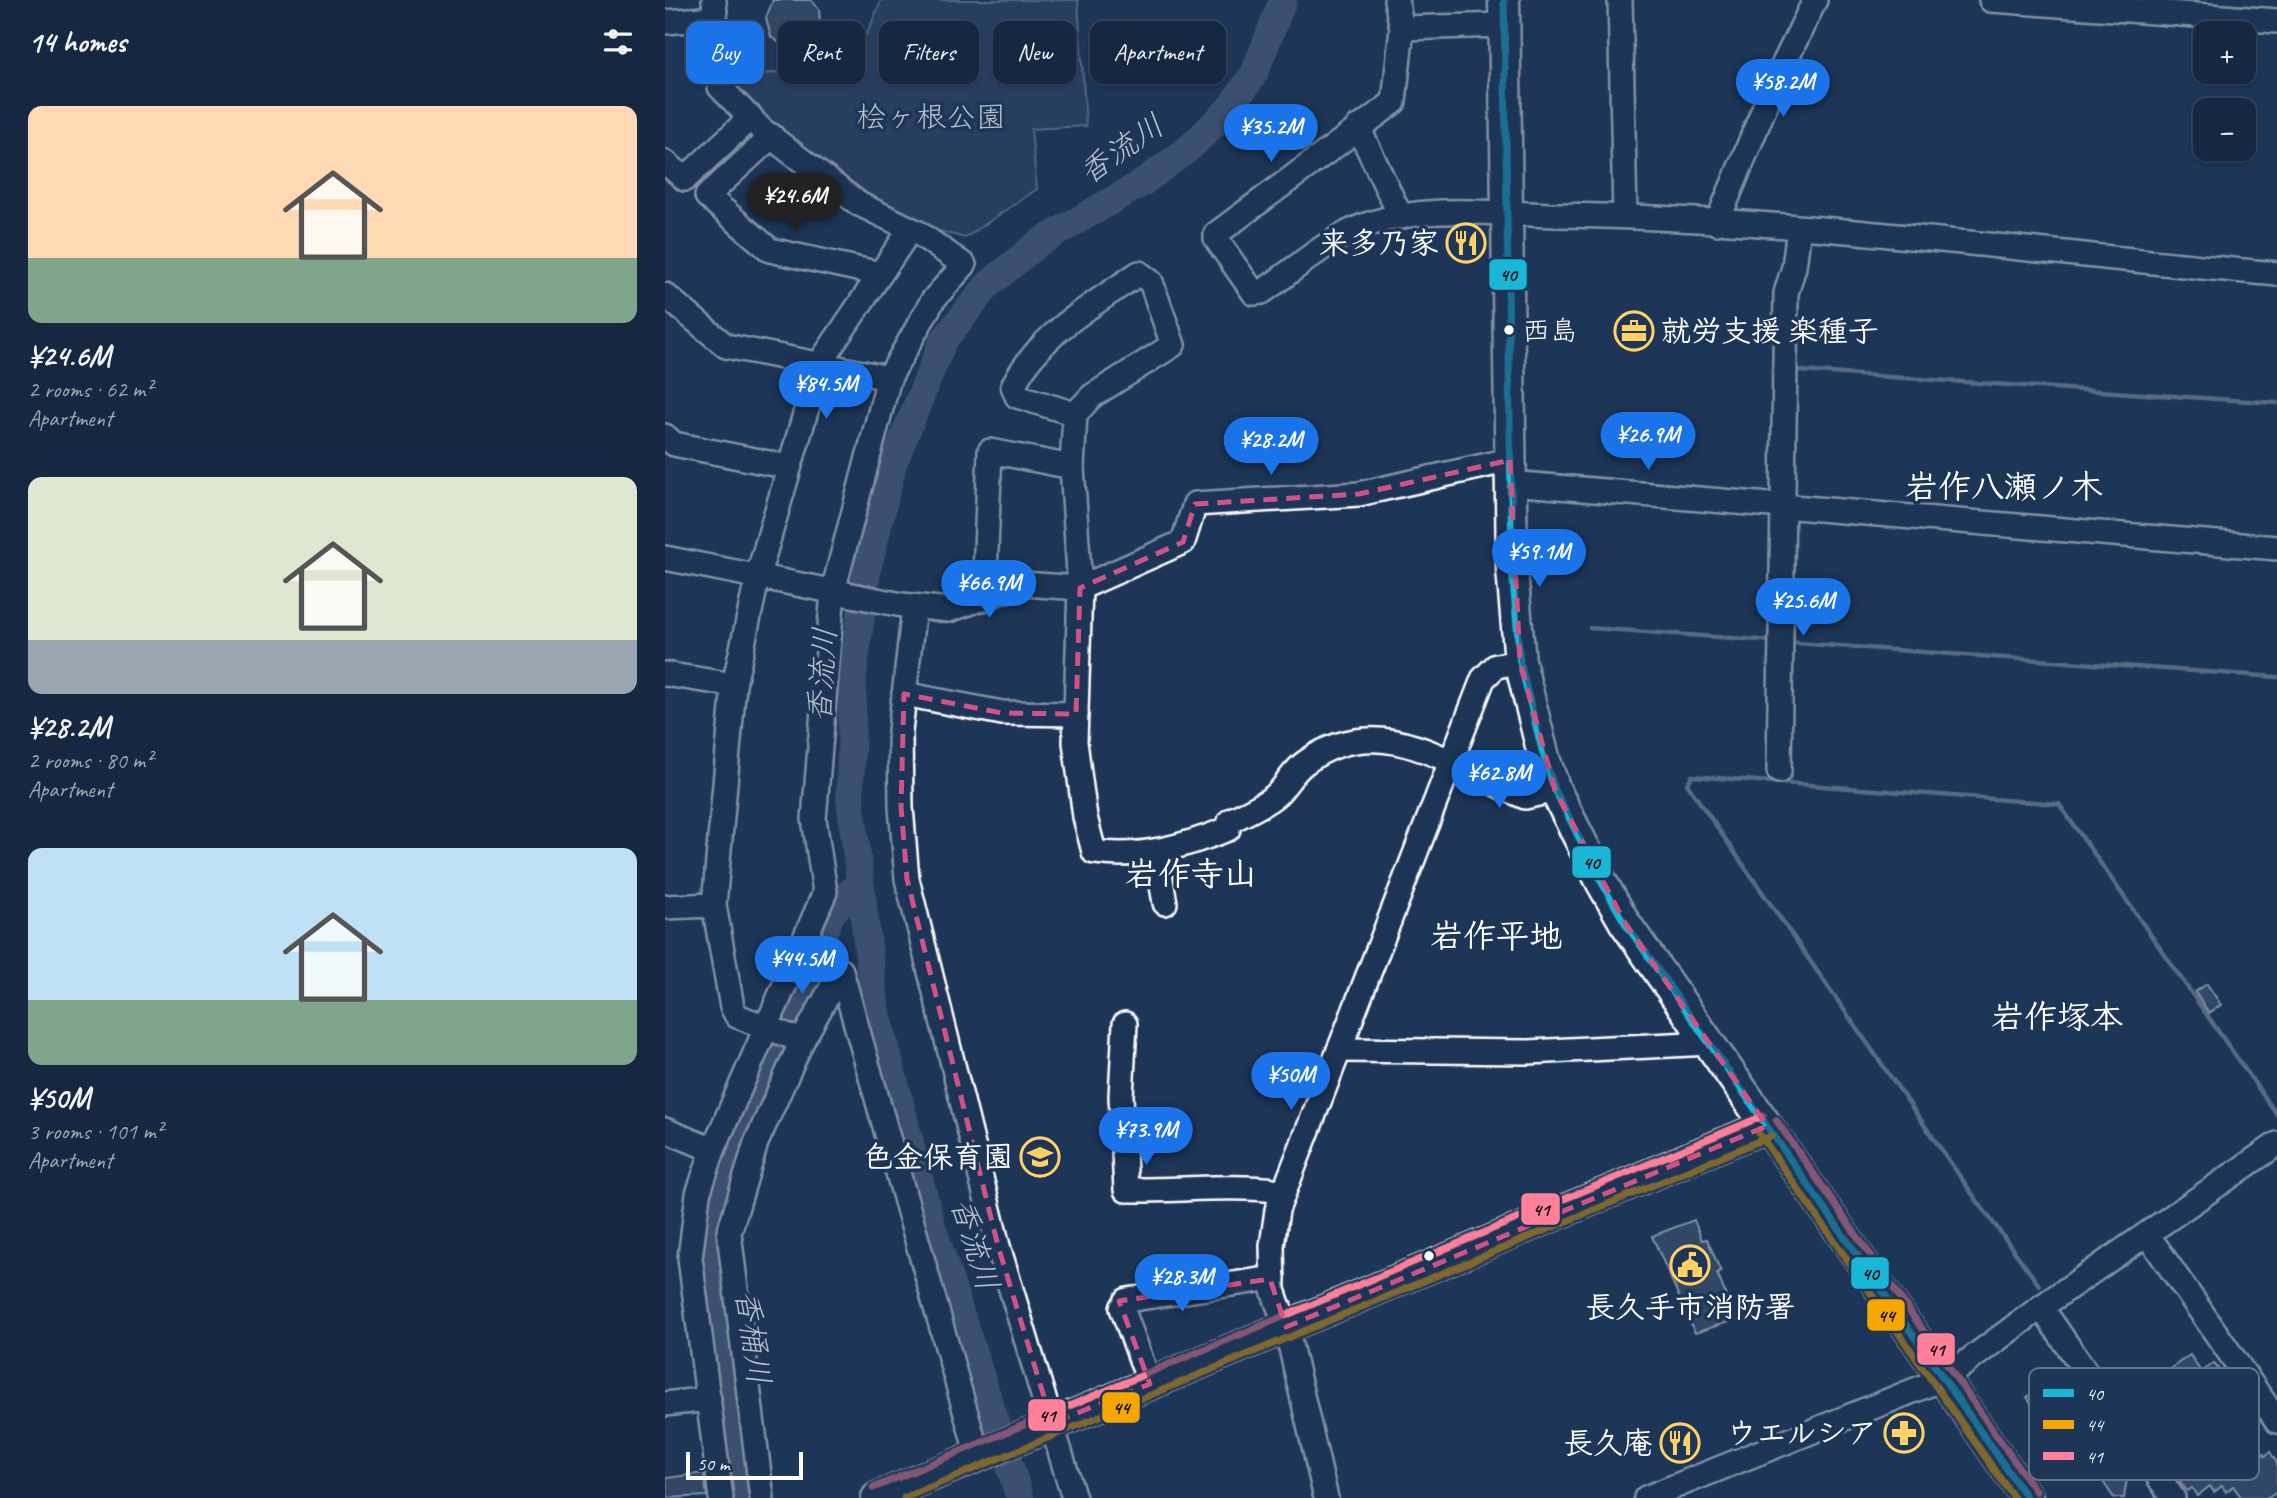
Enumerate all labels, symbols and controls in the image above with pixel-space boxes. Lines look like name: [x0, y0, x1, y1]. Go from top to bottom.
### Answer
chip: Buy: [686, 21, 764, 84]
chip: Rent: [778, 21, 865, 84]
chip: Filters: [879, 21, 979, 84]
chip: New: [993, 21, 1076, 84]
chip: Apartment: [1090, 21, 1226, 84]
map controls: [2193, 21, 2256, 161]
button: +: [2193, 21, 2256, 84]
text: 14 homes: [28, 23, 126, 61]
icon: filters: [599, 23, 637, 61]
pin: ¥58.2M: [1726, 60, 1840, 119]
text: ¥58.2M: [1752, 67, 1814, 96]
park label: 桧ヶ根公園: [856, 98, 1006, 136]
button: −: [2193, 98, 2256, 161]
pin: ¥35.2M: [1214, 104, 1328, 164]
water label: 香流川: [1070, 105, 1172, 193]
text: ¥35.2M: [1240, 112, 1302, 141]
icon: home: [270, 152, 396, 278]
pin: ¥24.6M: [738, 174, 852, 233]
text: ¥24.6M: [763, 181, 827, 210]
restaurant icon: 来多乃家: [1445, 222, 1487, 264]
place label: 来多乃家: [1319, 224, 1439, 262]
line badge: 40: [1488, 258, 1528, 291]
text: 40: [1499, 263, 1519, 287]
office icon: 就労支援 楽種子: [1613, 310, 1655, 352]
place label: 就労支援 楽種子: [1661, 312, 1878, 350]
place label: 西島: [1522, 313, 1578, 348]
marker: 西島: [1502, 323, 1516, 337]
text: ¥24.6M: [28, 337, 110, 375]
pin: ¥84.5M: [769, 362, 883, 421]
text: ¥84.5M: [795, 369, 857, 398]
text: 2 rooms · 62 m²: [28, 375, 152, 404]
text: Apartment: [28, 404, 113, 433]
pin: ¥26.9M: [1591, 412, 1705, 472]
pin: ¥28.2M: [1214, 418, 1328, 477]
text: ¥26.9M: [1617, 420, 1679, 449]
text: ¥28.2M: [1240, 425, 1302, 454]
district label: 岩作八瀬ノ木: [1905, 466, 2103, 508]
icon: home: [270, 523, 396, 649]
pin: ¥59.1M: [1482, 530, 1596, 589]
text: ¥59.1M: [1508, 537, 1570, 566]
pin: ¥66.9M: [932, 560, 1046, 620]
text: ¥66.9M: [957, 568, 1021, 597]
pin: ¥25.6M: [1746, 578, 1860, 638]
text: ¥25.6M: [1772, 586, 1834, 615]
water label: 香流川: [798, 626, 846, 724]
text: ¥28.2M: [28, 708, 110, 746]
text: 2 rooms · 80 m²: [28, 746, 152, 775]
pin: ¥62.8M: [1442, 750, 1556, 810]
text: ¥62.8M: [1467, 758, 1531, 787]
text: Apartment: [28, 775, 113, 804]
line badge: 40: [1571, 845, 1612, 879]
text: 40: [1582, 851, 1602, 875]
district label: 岩作寺山: [1125, 853, 1257, 895]
icon: home: [270, 894, 396, 1020]
district label: 岩作平地: [1430, 915, 1562, 957]
pin: ¥44.5M: [745, 936, 859, 996]
text: ¥44.5M: [771, 944, 833, 973]
district label: 岩作塚本: [1991, 996, 2123, 1038]
pin: ¥50M: [1250, 1052, 1332, 1112]
text: ¥50M: [1267, 1060, 1315, 1089]
text: ¥50M: [28, 1079, 90, 1117]
pin: ¥73.9M: [1089, 1108, 1203, 1167]
text: ¥73.9M: [1115, 1115, 1177, 1144]
text: 3 rooms · 101 m²: [28, 1117, 163, 1146]
school or university icon: 色金保育園: [1019, 1136, 1061, 1178]
place label: 色金保育園: [863, 1138, 1013, 1176]
text: Apartment: [28, 1146, 113, 1175]
water label: 香流川: [941, 1192, 1009, 1296]
line badge: 41: [1520, 1192, 1561, 1226]
text: 41: [1532, 1198, 1552, 1222]
public building icon: 長久手市消防署: [1669, 1244, 1711, 1286]
unlabelled marker: [1422, 1249, 1436, 1263]
pin: ¥28.3M: [1125, 1254, 1239, 1314]
line badge: 40: [1850, 1256, 1890, 1290]
text: ¥28.3M: [1151, 1262, 1213, 1291]
text: 40: [1861, 1262, 1881, 1286]
water label: 香桶川: [726, 1287, 780, 1387]
place label: 長久手市消防署: [1585, 1288, 1795, 1326]
line badge: 44: [1866, 1298, 1906, 1332]
text: 44: [1877, 1304, 1897, 1328]
line badge: 41: [1916, 1332, 1956, 1366]
text: 41: [1927, 1338, 1947, 1362]
legend: [2029, 1368, 2259, 1480]
text: 40: [2086, 1382, 2105, 1406]
line badge: 44: [1101, 1391, 1141, 1424]
text: 44: [1112, 1396, 1132, 1420]
line badge: 41: [1027, 1398, 1067, 1432]
text: 41: [1038, 1404, 1058, 1428]
pharmacy icon: ウエルシア: [1883, 1412, 1925, 1454]
text: 44: [2086, 1413, 2106, 1437]
place label: ウエルシア: [1726, 1414, 1877, 1452]
restaurant icon: 長久庵: [1659, 1422, 1701, 1464]
place label: 長久庵: [1563, 1424, 1653, 1462]
text: 41: [2086, 1445, 2105, 1469]
scale bar: [686, 1449, 803, 1481]
text: 50 m: [697, 1452, 729, 1476]

